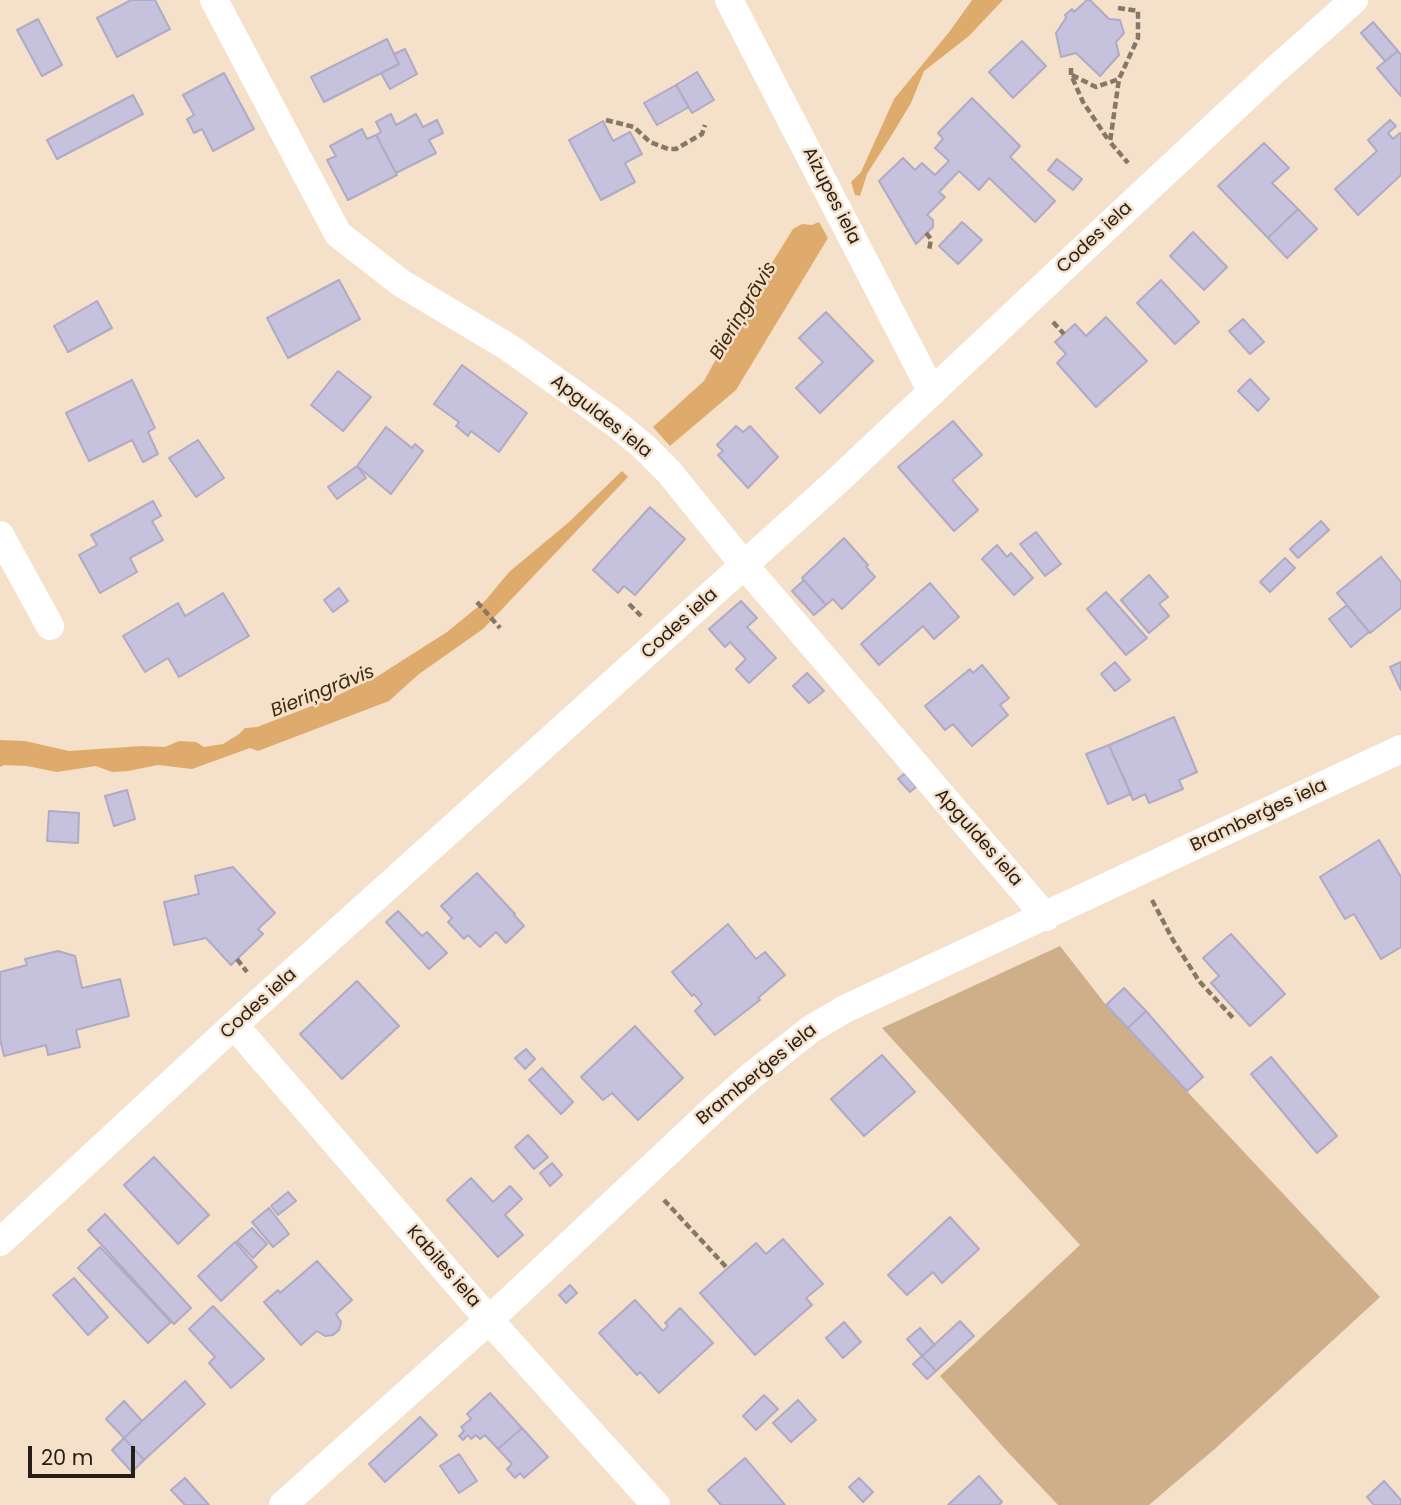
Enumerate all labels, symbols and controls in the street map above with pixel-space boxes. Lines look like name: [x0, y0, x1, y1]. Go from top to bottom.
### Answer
street label: Aizupes iela: [797, 144, 865, 248]
street label: Codes iela: [1053, 198, 1137, 278]
water label: Bieriņgrāvis: [706, 258, 782, 364]
street label: Apguldes iela: [546, 371, 656, 463]
street label: Codes iela: [637, 584, 723, 664]
water label: Bieriņgrāvis: [268, 661, 378, 723]
street label: Bramberģes iela: [1187, 775, 1331, 857]
street label: Apguldes iela: [930, 785, 1026, 891]
street label: Codes iela: [216, 964, 302, 1044]
street label: Bramberģes iela: [693, 1020, 821, 1130]
street label: Kabiles iela: [402, 1222, 484, 1312]
scale bar: [32, 1432, 138, 1476]
text: 20 m: [41, 1443, 94, 1472]

